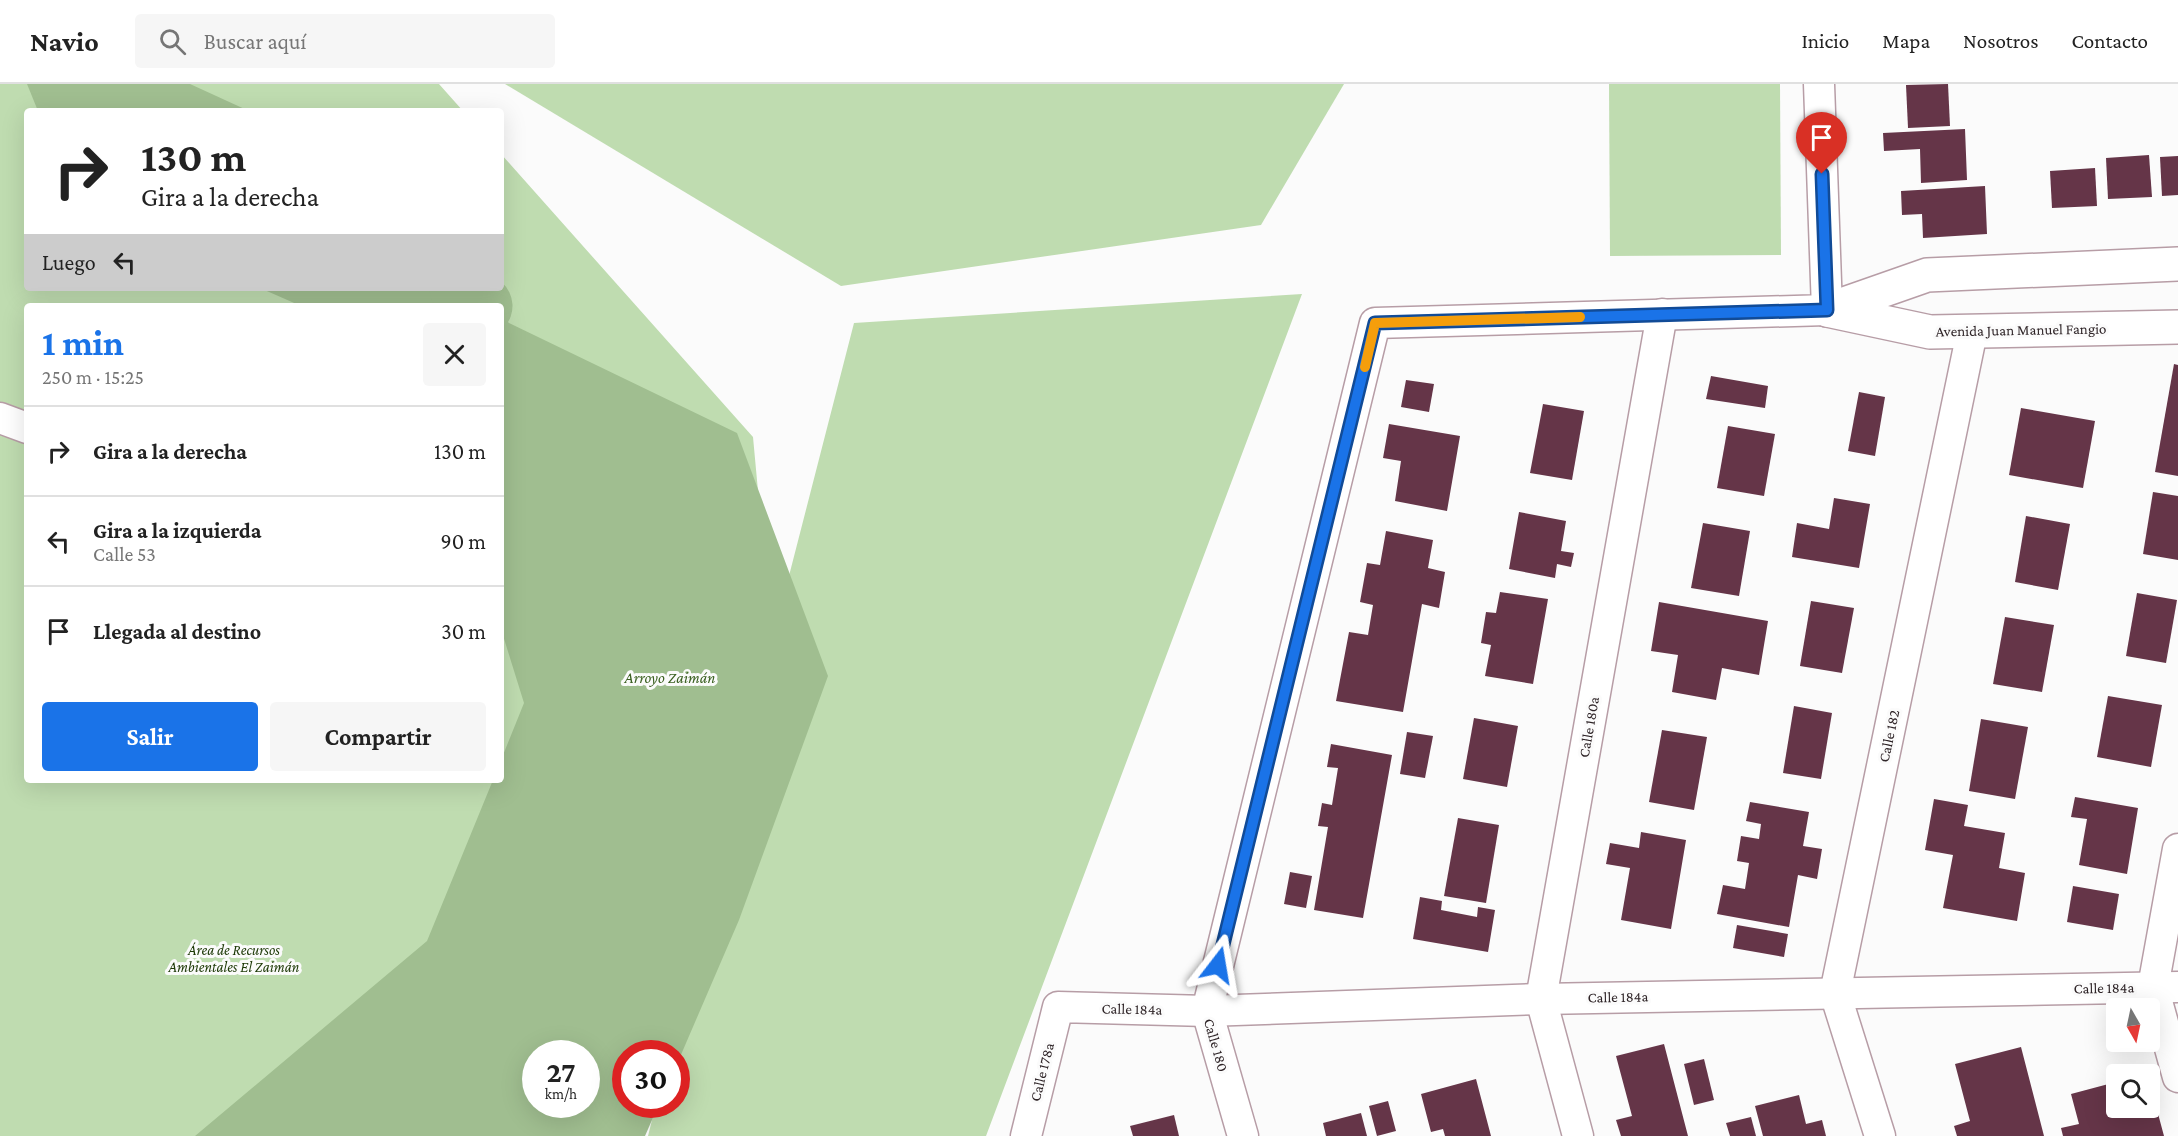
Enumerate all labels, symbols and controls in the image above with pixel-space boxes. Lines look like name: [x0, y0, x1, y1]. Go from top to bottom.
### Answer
search box: [135, 14, 555, 68]
icon: search: [156, 25, 189, 58]
text: Navio: [30, 26, 99, 57]
text: Buscar aquí: [204, 29, 306, 54]
text: Inicio: [1801, 29, 1849, 53]
text: Mapa: [1882, 29, 1930, 53]
text: Nosotros: [1963, 29, 2039, 53]
text: Contacto: [2072, 29, 2148, 53]
pin: [1796, 112, 1847, 174]
icon: arrive: [1805, 121, 1838, 154]
icon: right: [42, 132, 120, 210]
text: 130 m: [141, 133, 246, 180]
text: Gira a la derecha: [141, 182, 319, 212]
icon: left: [108, 246, 141, 279]
text: Luego: [42, 250, 96, 275]
street label: Avenida Juan Manuel Fangio: [1935, 321, 2107, 340]
text: 1 min: [42, 323, 124, 363]
button: close: [423, 323, 486, 386]
text: 250 m · 15:25: [42, 366, 144, 388]
icon: right: [42, 435, 75, 468]
text: Gira a la derecha: [93, 439, 247, 464]
text: 130 m: [434, 439, 486, 464]
text: Gira a la izquierda: [93, 518, 262, 543]
icon: left: [42, 525, 75, 558]
text: 90 m: [441, 529, 486, 554]
text: Calle 53: [93, 543, 156, 565]
icon: arrive: [42, 615, 75, 648]
text: Llegada al destino: [93, 619, 261, 644]
text: 30 m: [441, 619, 486, 644]
water label: Arroyo Zaimán: [624, 669, 715, 687]
street label: Calle 180a: [1576, 695, 1602, 759]
button: Salir: [42, 702, 258, 771]
button: Compartir: [270, 702, 486, 771]
street label: Calle 182: [1876, 708, 1902, 764]
position arrow: [1186, 933, 1250, 997]
park label: Área de Recursos Ambientales El Zaimán: [168, 942, 300, 975]
street label: Calle 184a: [2074, 979, 2135, 997]
street label: Calle 184a: [1588, 988, 1649, 1006]
north arrow: [2106, 998, 2160, 1052]
map controls: [2106, 998, 2160, 1118]
street label: Calle 184a: [1102, 1000, 1163, 1018]
street label: Calle 180: [1201, 1017, 1231, 1073]
speed limit sign: 30: [612, 1040, 690, 1118]
street label: Calle 178a: [1027, 1041, 1057, 1103]
text: 27: [546, 1055, 576, 1088]
button: search: [2106, 1064, 2160, 1118]
text: km/h: [545, 1086, 577, 1102]

